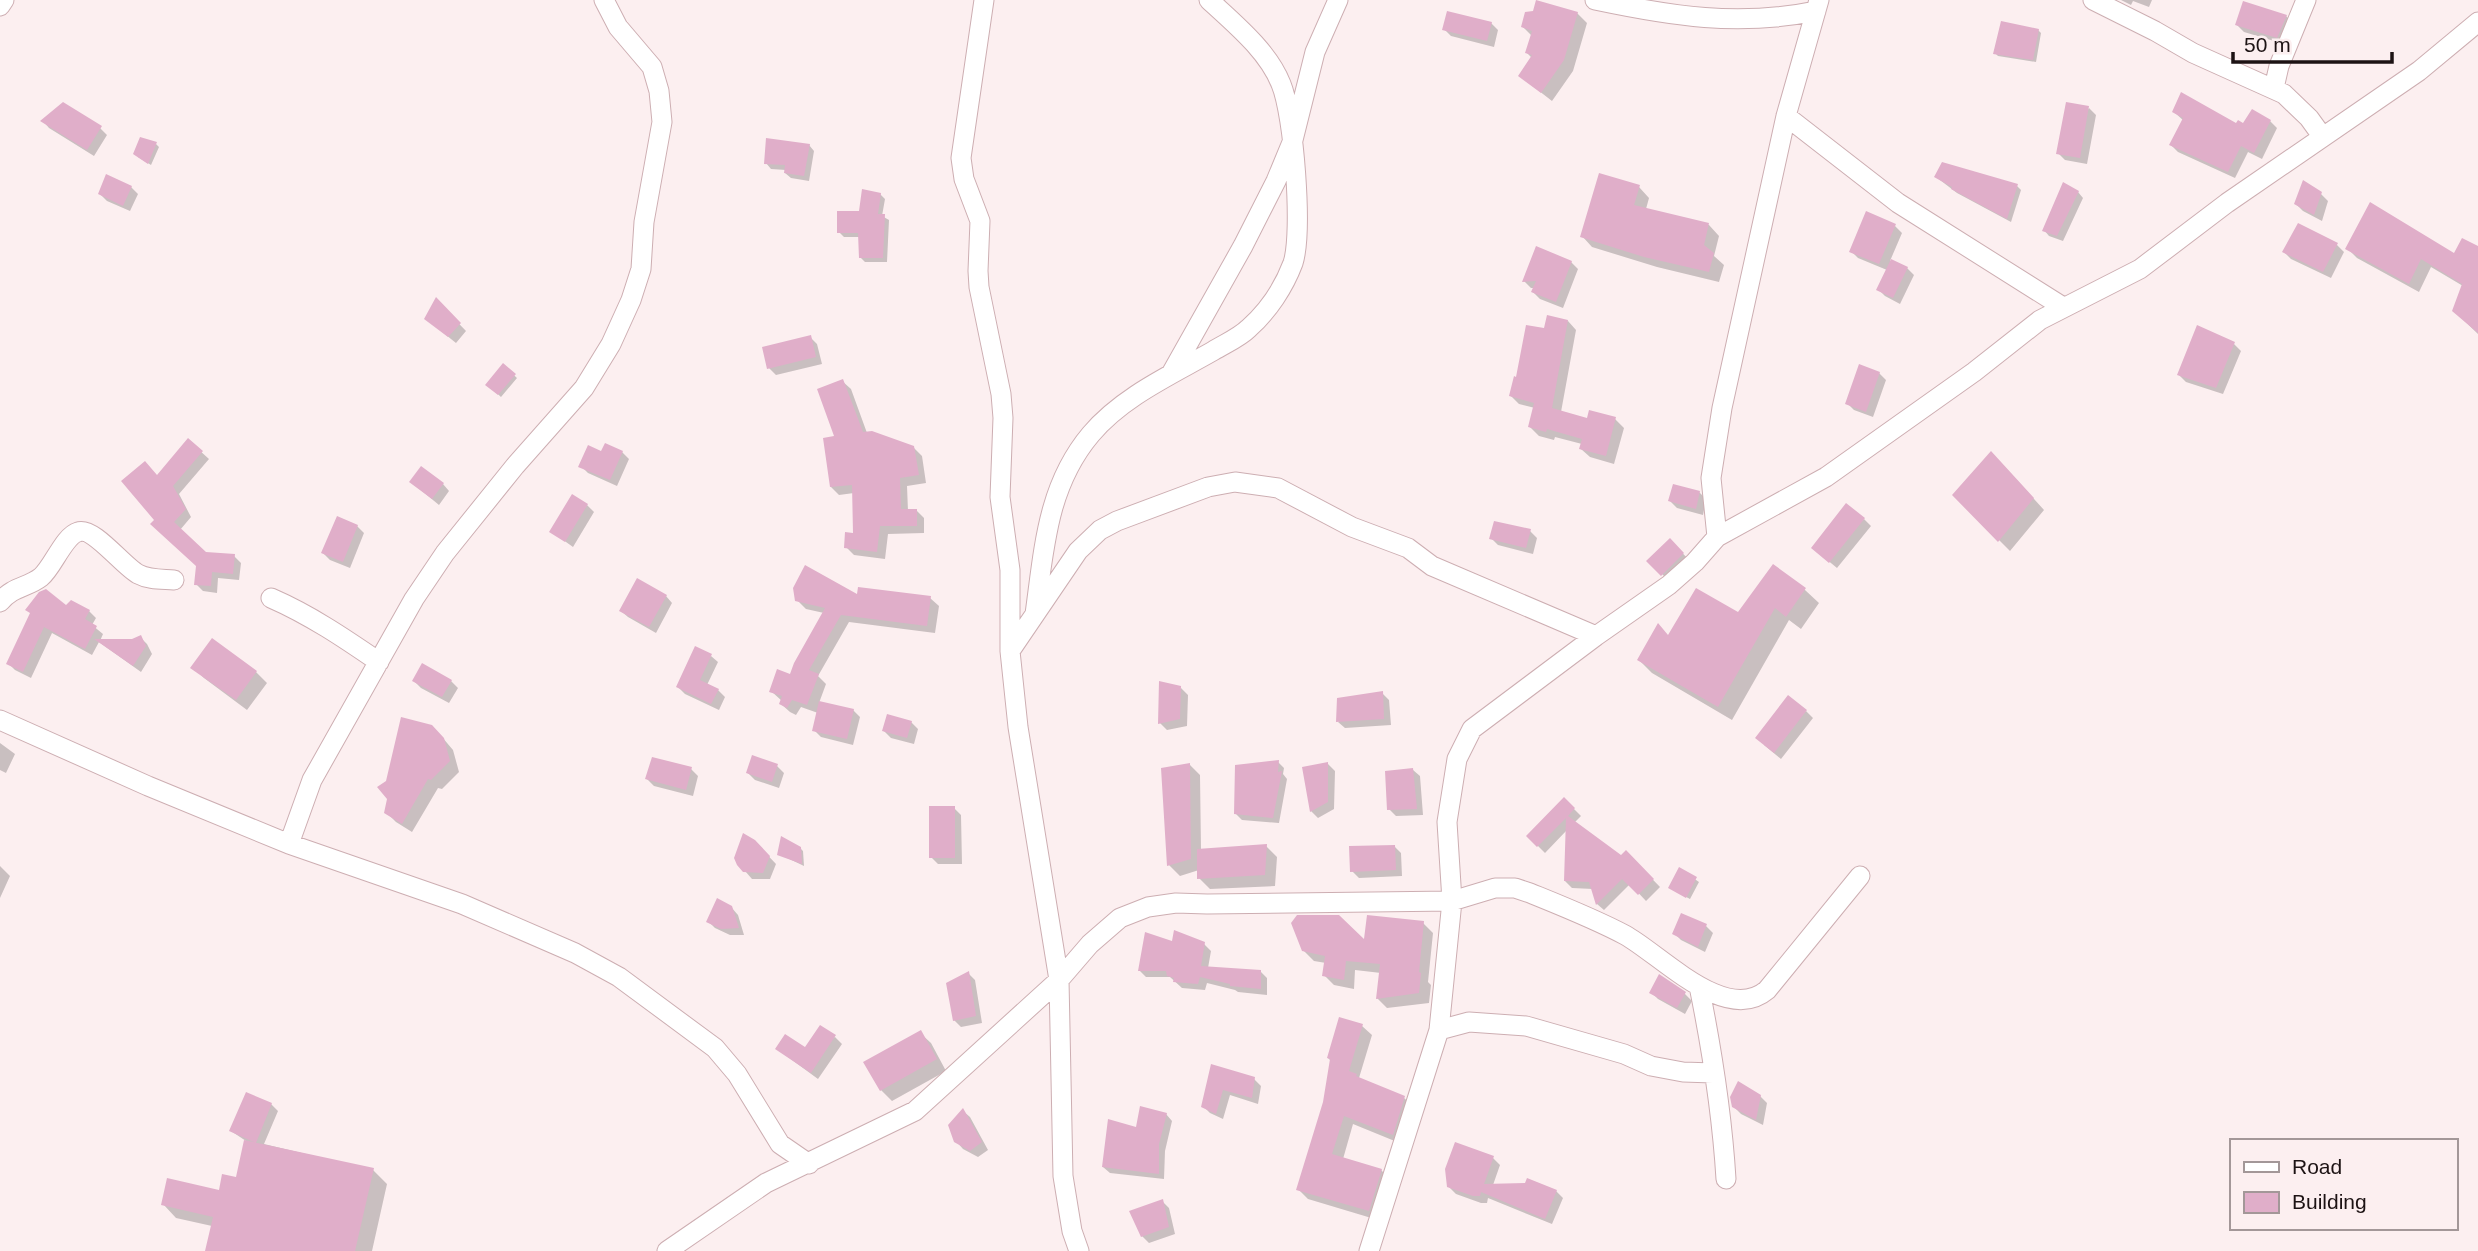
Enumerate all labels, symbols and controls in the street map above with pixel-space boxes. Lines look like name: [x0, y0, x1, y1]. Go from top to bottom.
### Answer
scale bar: [2233, 21, 2392, 65]
text: 50 m: [2244, 33, 2291, 56]
legend: [2230, 1139, 2457, 1230]
text: Road: [2292, 1155, 2342, 1178]
text: Building: [2292, 1190, 2367, 1213]

